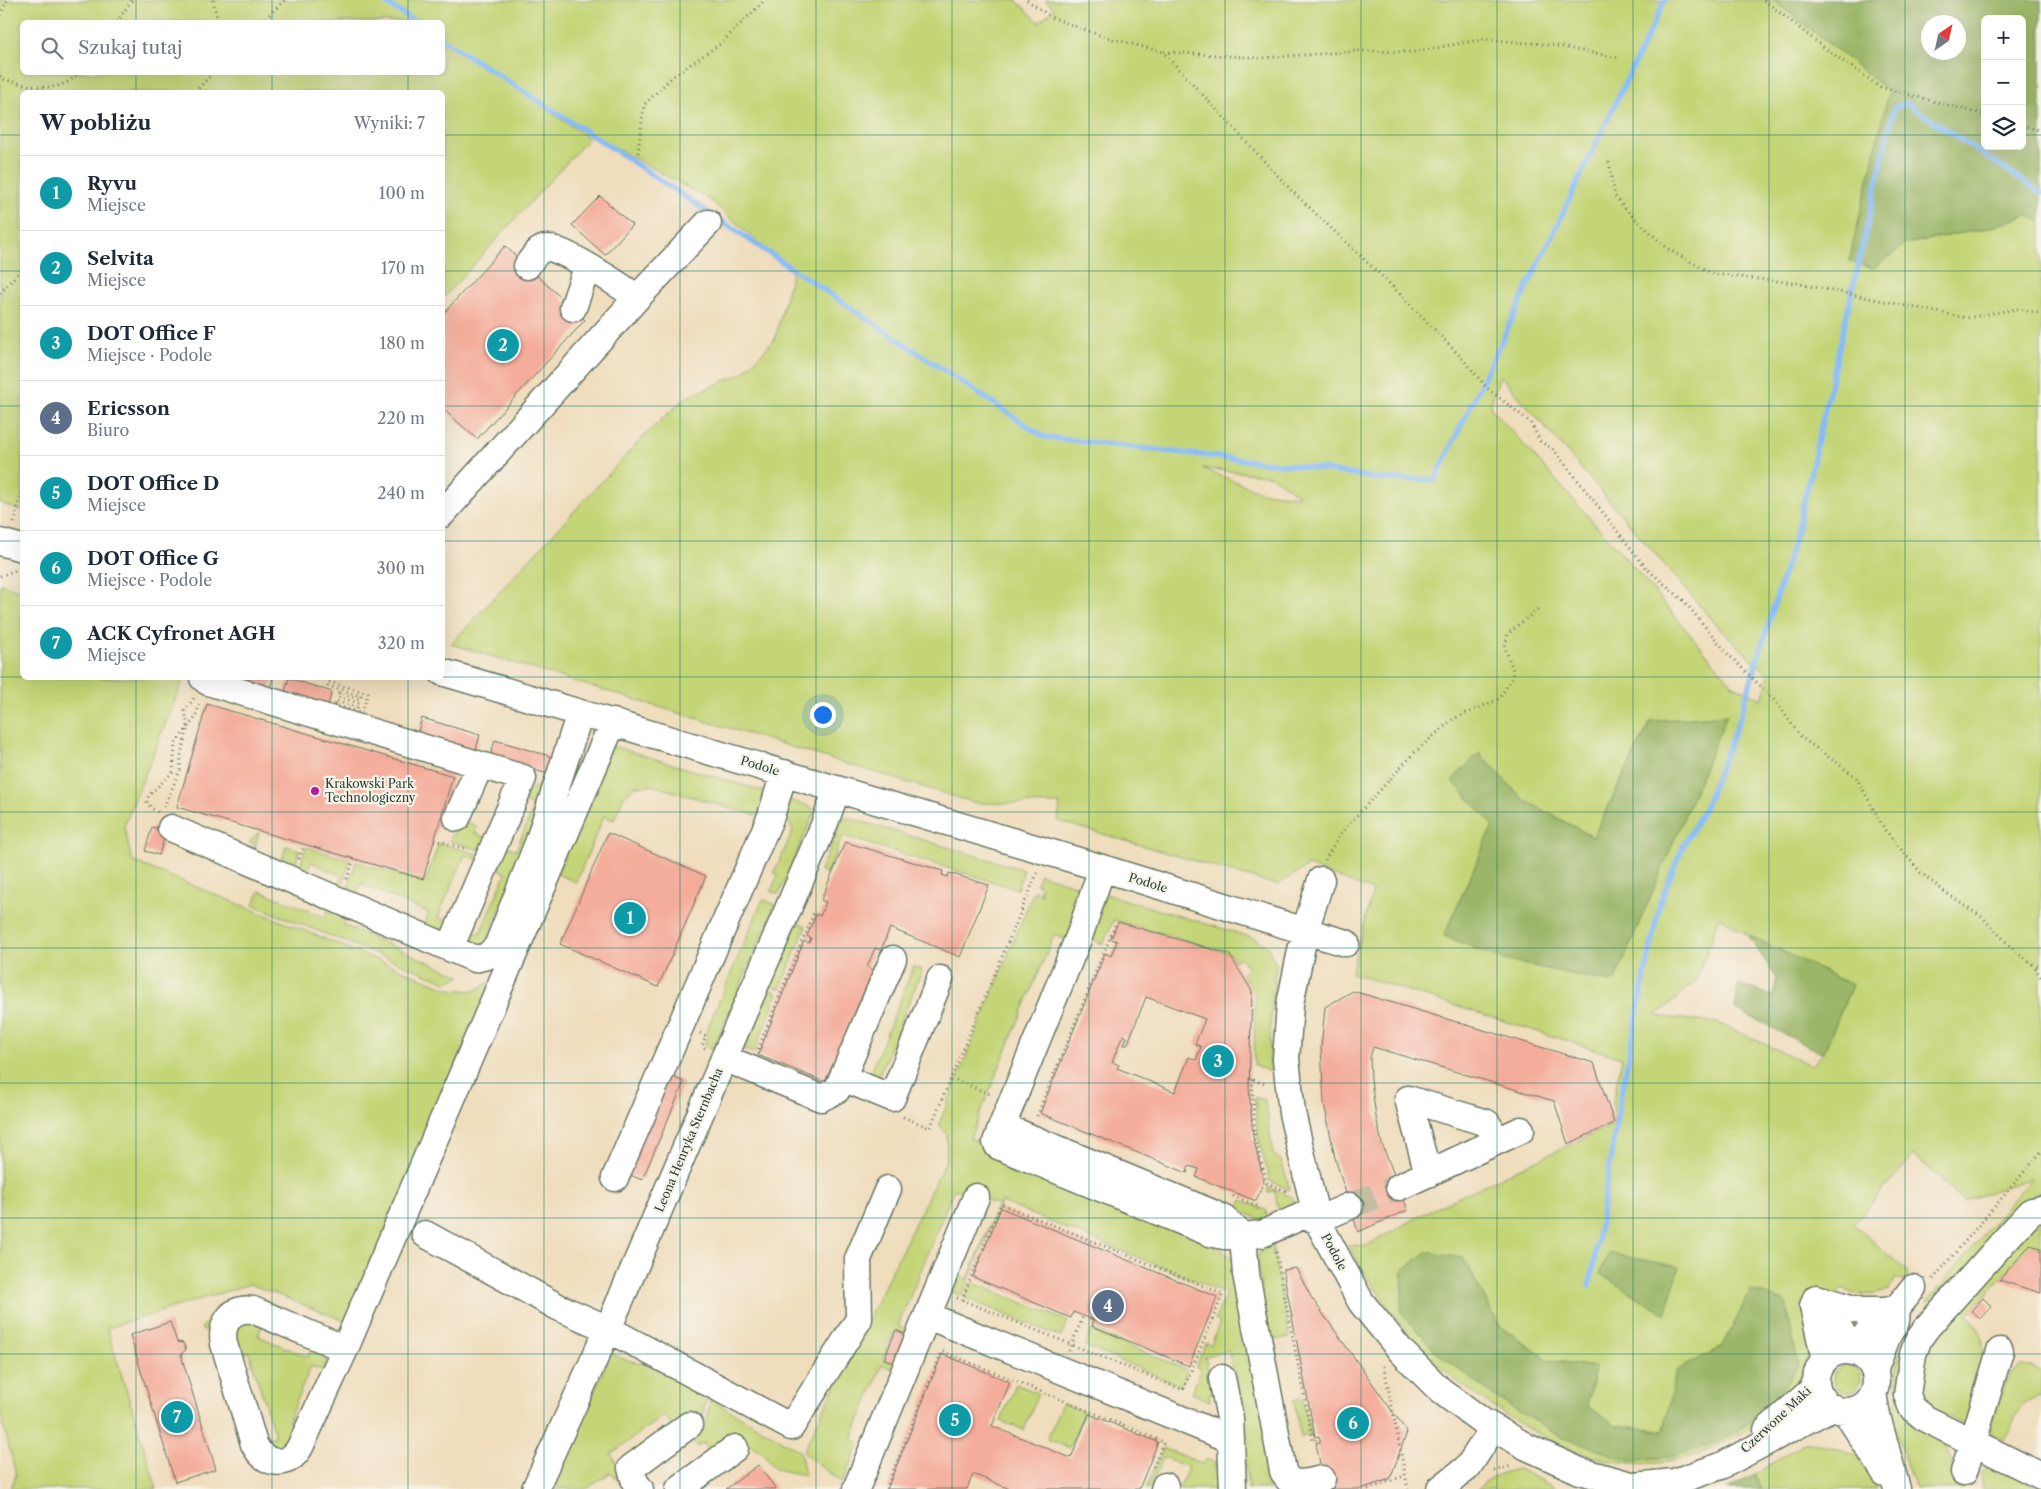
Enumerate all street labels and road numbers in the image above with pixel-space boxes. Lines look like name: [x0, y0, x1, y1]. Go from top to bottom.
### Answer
street label: Podole: [739, 753, 782, 779]
street label: Podole: [1127, 870, 1170, 896]
street label: Leona Henryka Sternbacha: [651, 1065, 726, 1214]
street label: Podole: [1318, 1231, 1351, 1273]
street label: Czerwone Maki: [1737, 1383, 1814, 1456]

